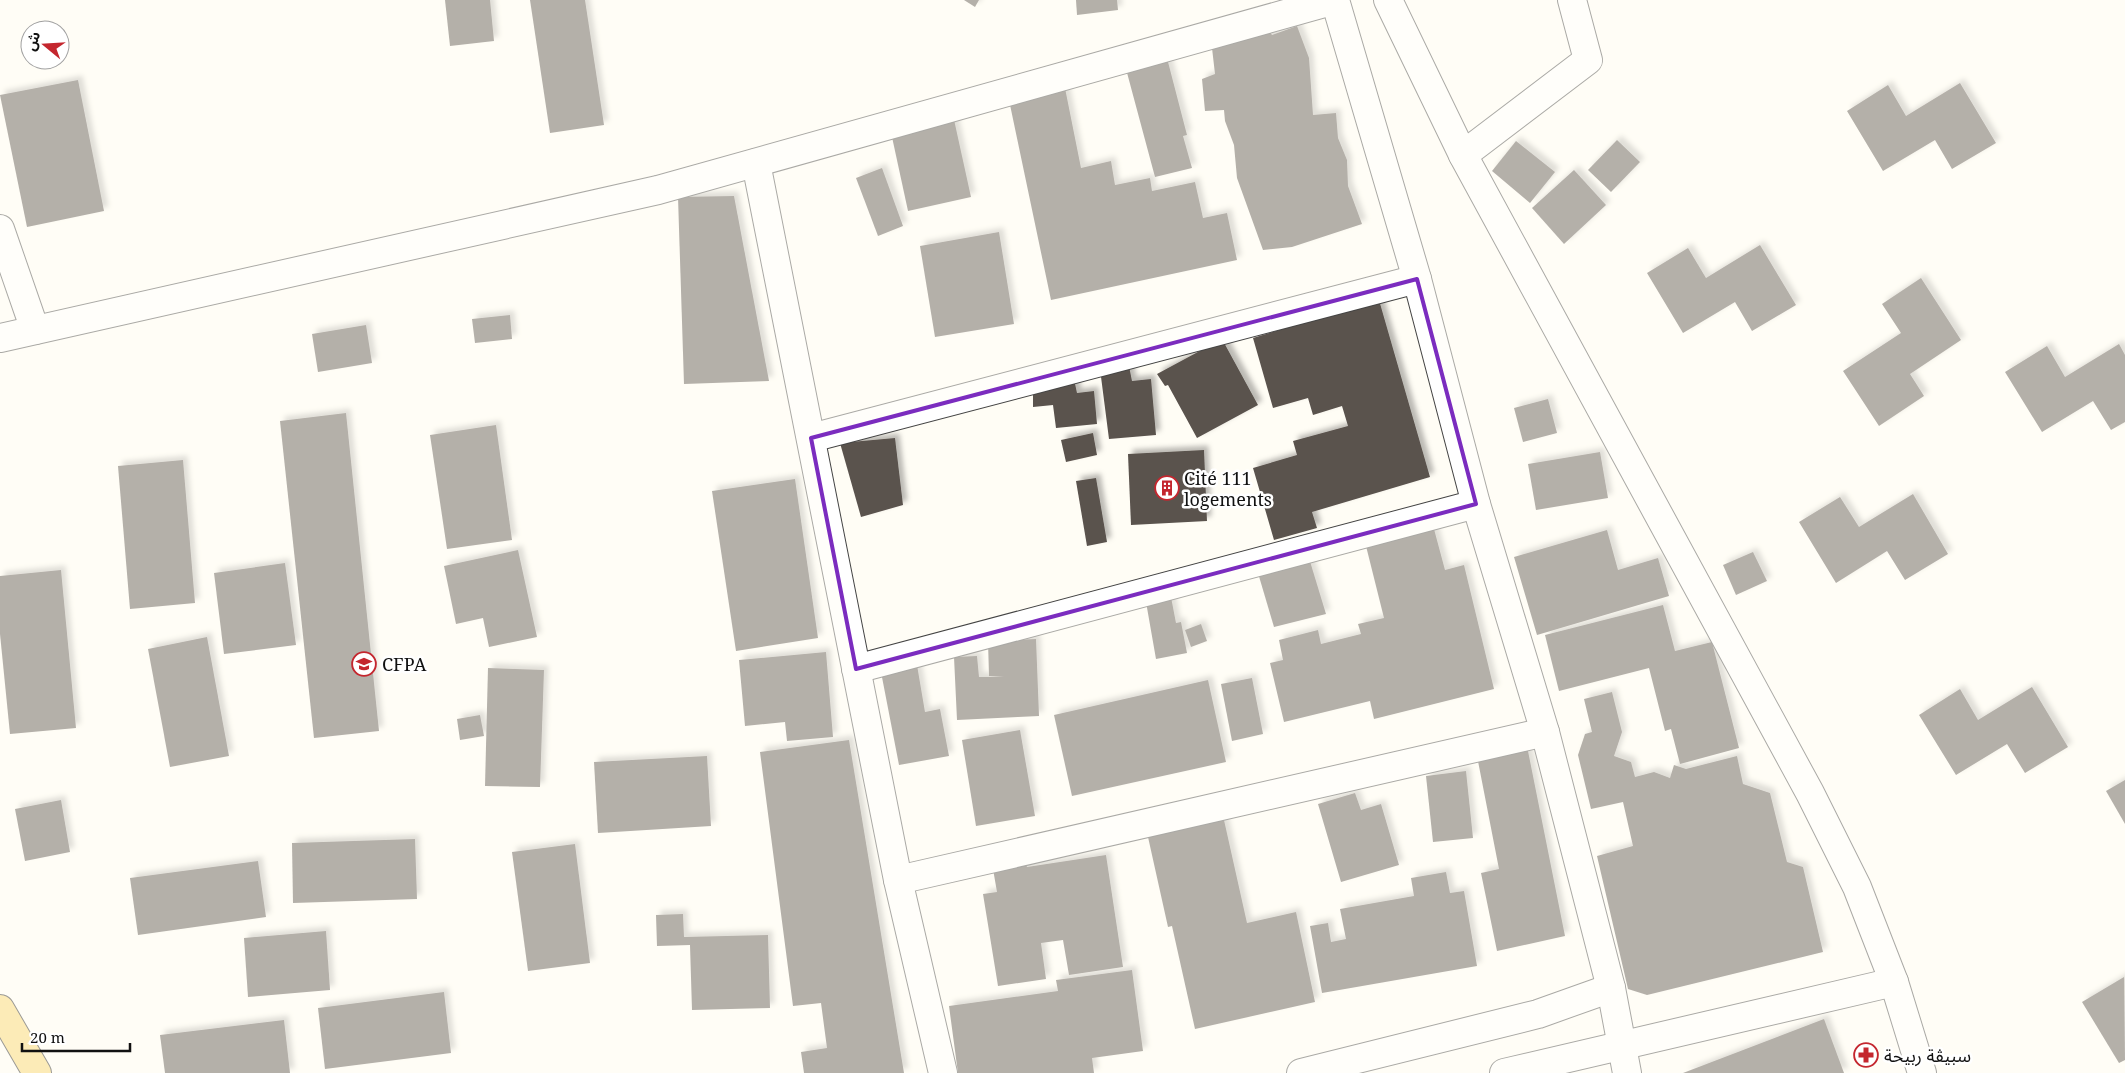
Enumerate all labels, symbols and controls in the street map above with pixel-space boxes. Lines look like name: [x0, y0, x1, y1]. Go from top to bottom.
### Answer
north arrow: [20, 20, 70, 70]
text: ش: [20, 29, 44, 53]
place label: Cité 111 logements: [1184, 466, 1272, 511]
building icon: Cité 111 logements: [1154, 475, 1180, 501]
school or university icon: CFPA: [351, 651, 377, 677]
place label: CFPA: [382, 652, 427, 676]
scale bar: [22, 1020, 130, 1052]
text: 20 m: [30, 1027, 65, 1047]
pharmacy icon: سبيڨة ربيحة: [1853, 1042, 1879, 1068]
place label: سبيڨة ربيحة: [1884, 1043, 1971, 1067]

